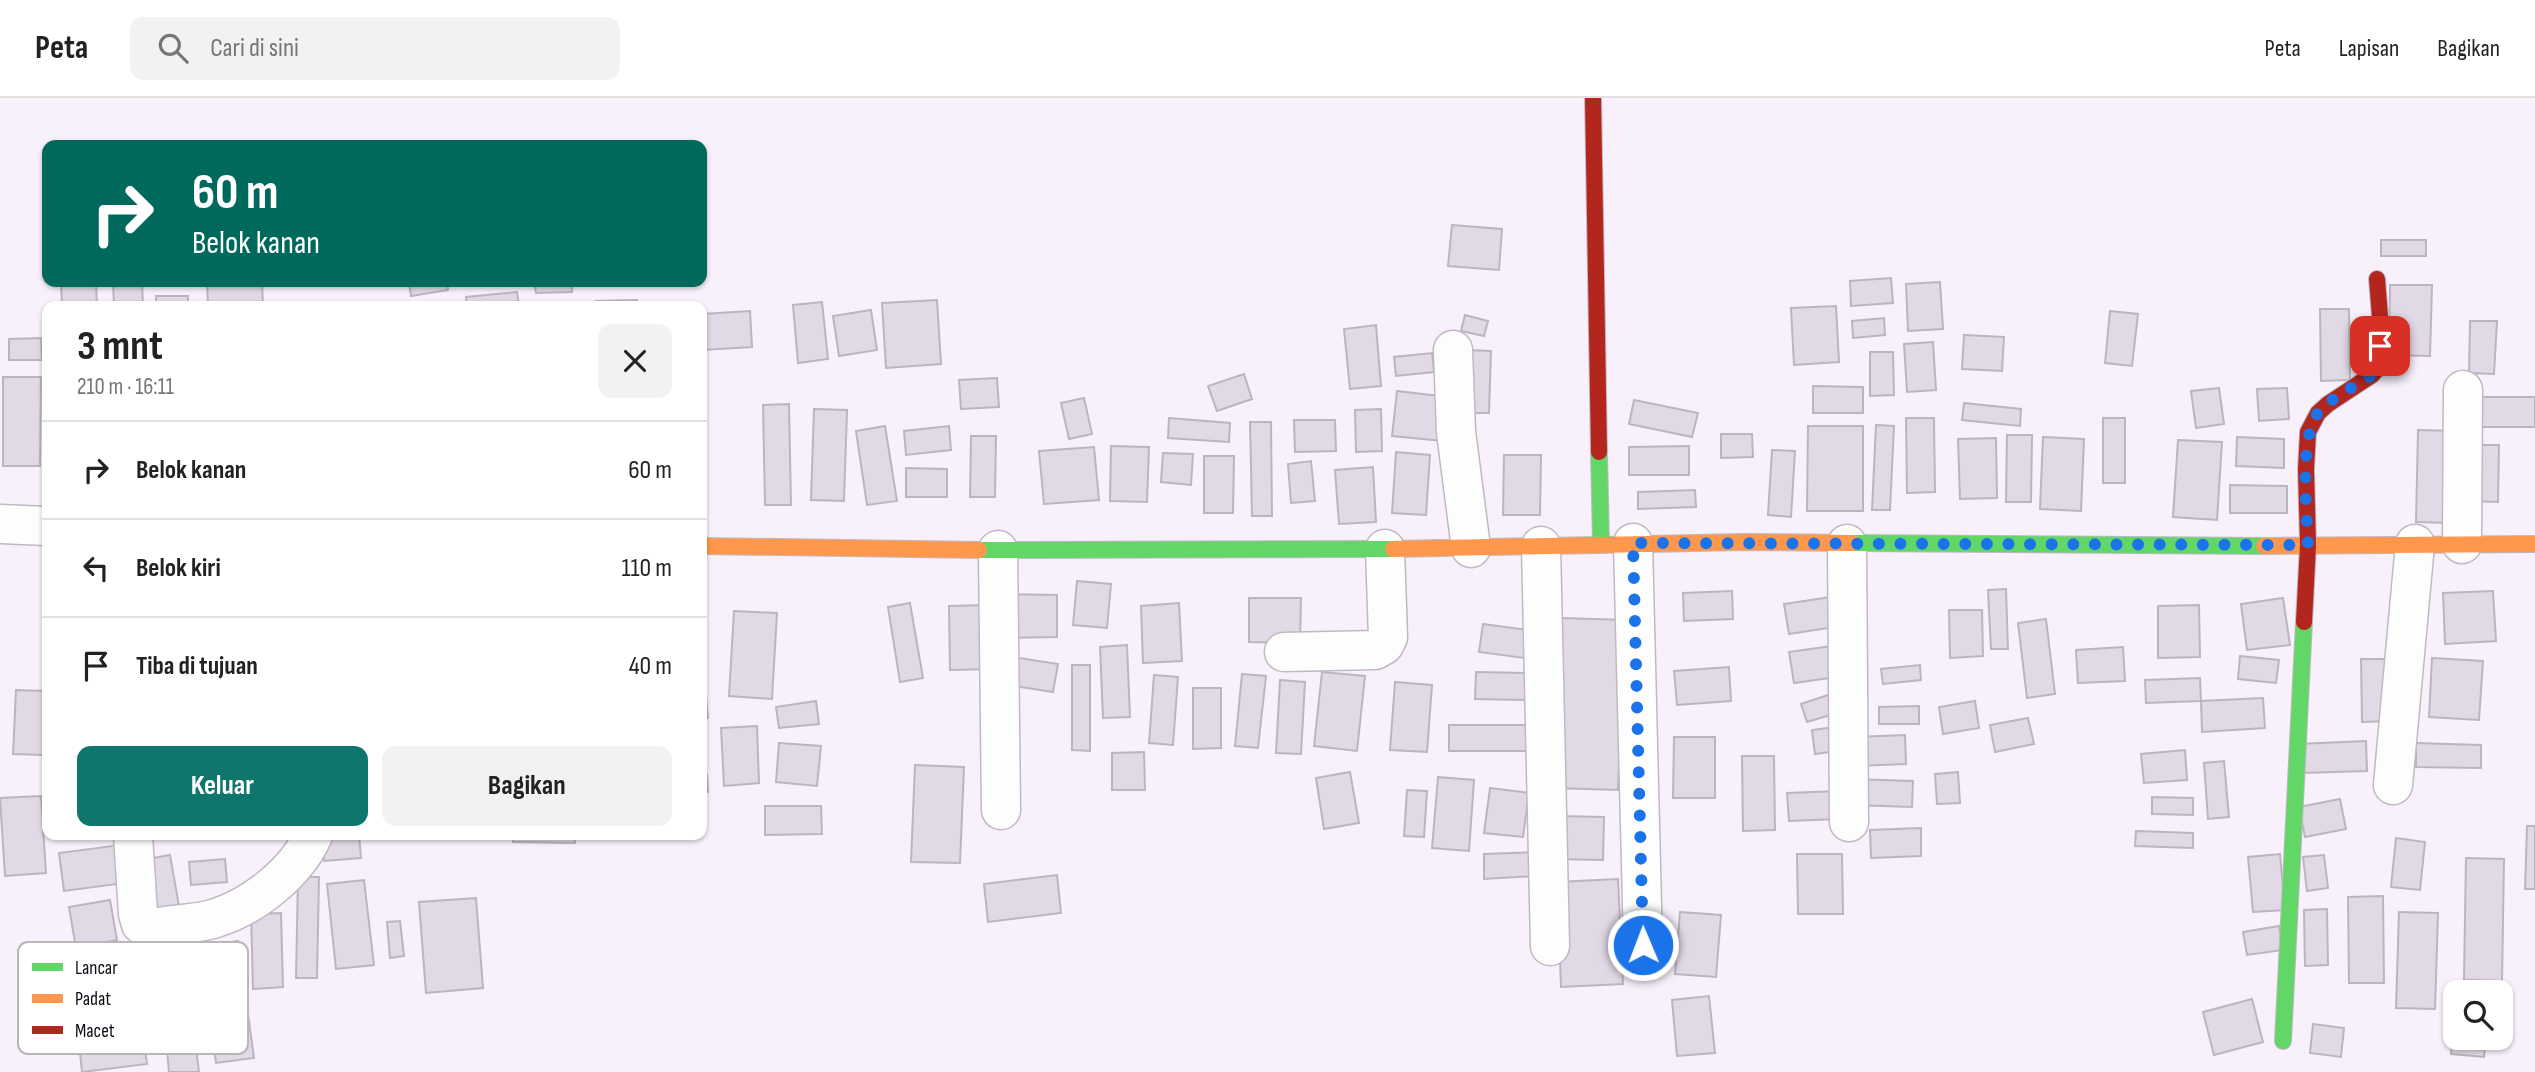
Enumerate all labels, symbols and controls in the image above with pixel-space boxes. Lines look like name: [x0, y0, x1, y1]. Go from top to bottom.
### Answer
search box: [130, 17, 620, 80]
text: Peta: [35, 28, 88, 68]
icon: search: [154, 29, 192, 67]
text: Cari di sini: [210, 33, 299, 64]
text: Peta: [2265, 34, 2301, 63]
text: Lapisan: [2339, 34, 2399, 63]
text: Bagikan: [2437, 34, 2500, 63]
text: 60 m: [192, 164, 279, 223]
icon: right: [77, 168, 168, 259]
text: Belok kanan: [192, 224, 320, 263]
pin: [2350, 316, 2410, 376]
text: 3 mnt: [77, 321, 163, 372]
button: close: [598, 324, 672, 398]
icon: arrive: [2361, 327, 2399, 365]
text: 210 m · 16:11: [77, 373, 174, 401]
icon: right: [77, 451, 115, 489]
text: Belok kanan: [136, 455, 246, 486]
text: 60 m: [628, 455, 672, 486]
icon: left: [77, 549, 115, 587]
text: Belok kiri: [136, 553, 221, 584]
text: 110 m: [621, 553, 672, 584]
icon: arrive: [77, 647, 115, 685]
text: Tiba di tujuan: [136, 651, 258, 682]
text: 40 m: [629, 651, 672, 682]
button: Keluar: [77, 746, 368, 826]
button: Bagikan: [382, 746, 672, 826]
position arrow: [1606, 908, 1680, 982]
legend: [18, 942, 248, 1054]
text: Lancar: [75, 957, 118, 980]
map controls: [2443, 980, 2513, 1050]
button: search: [2443, 980, 2513, 1050]
text: Padat: [75, 988, 111, 1011]
text: Macet: [75, 1020, 115, 1043]

